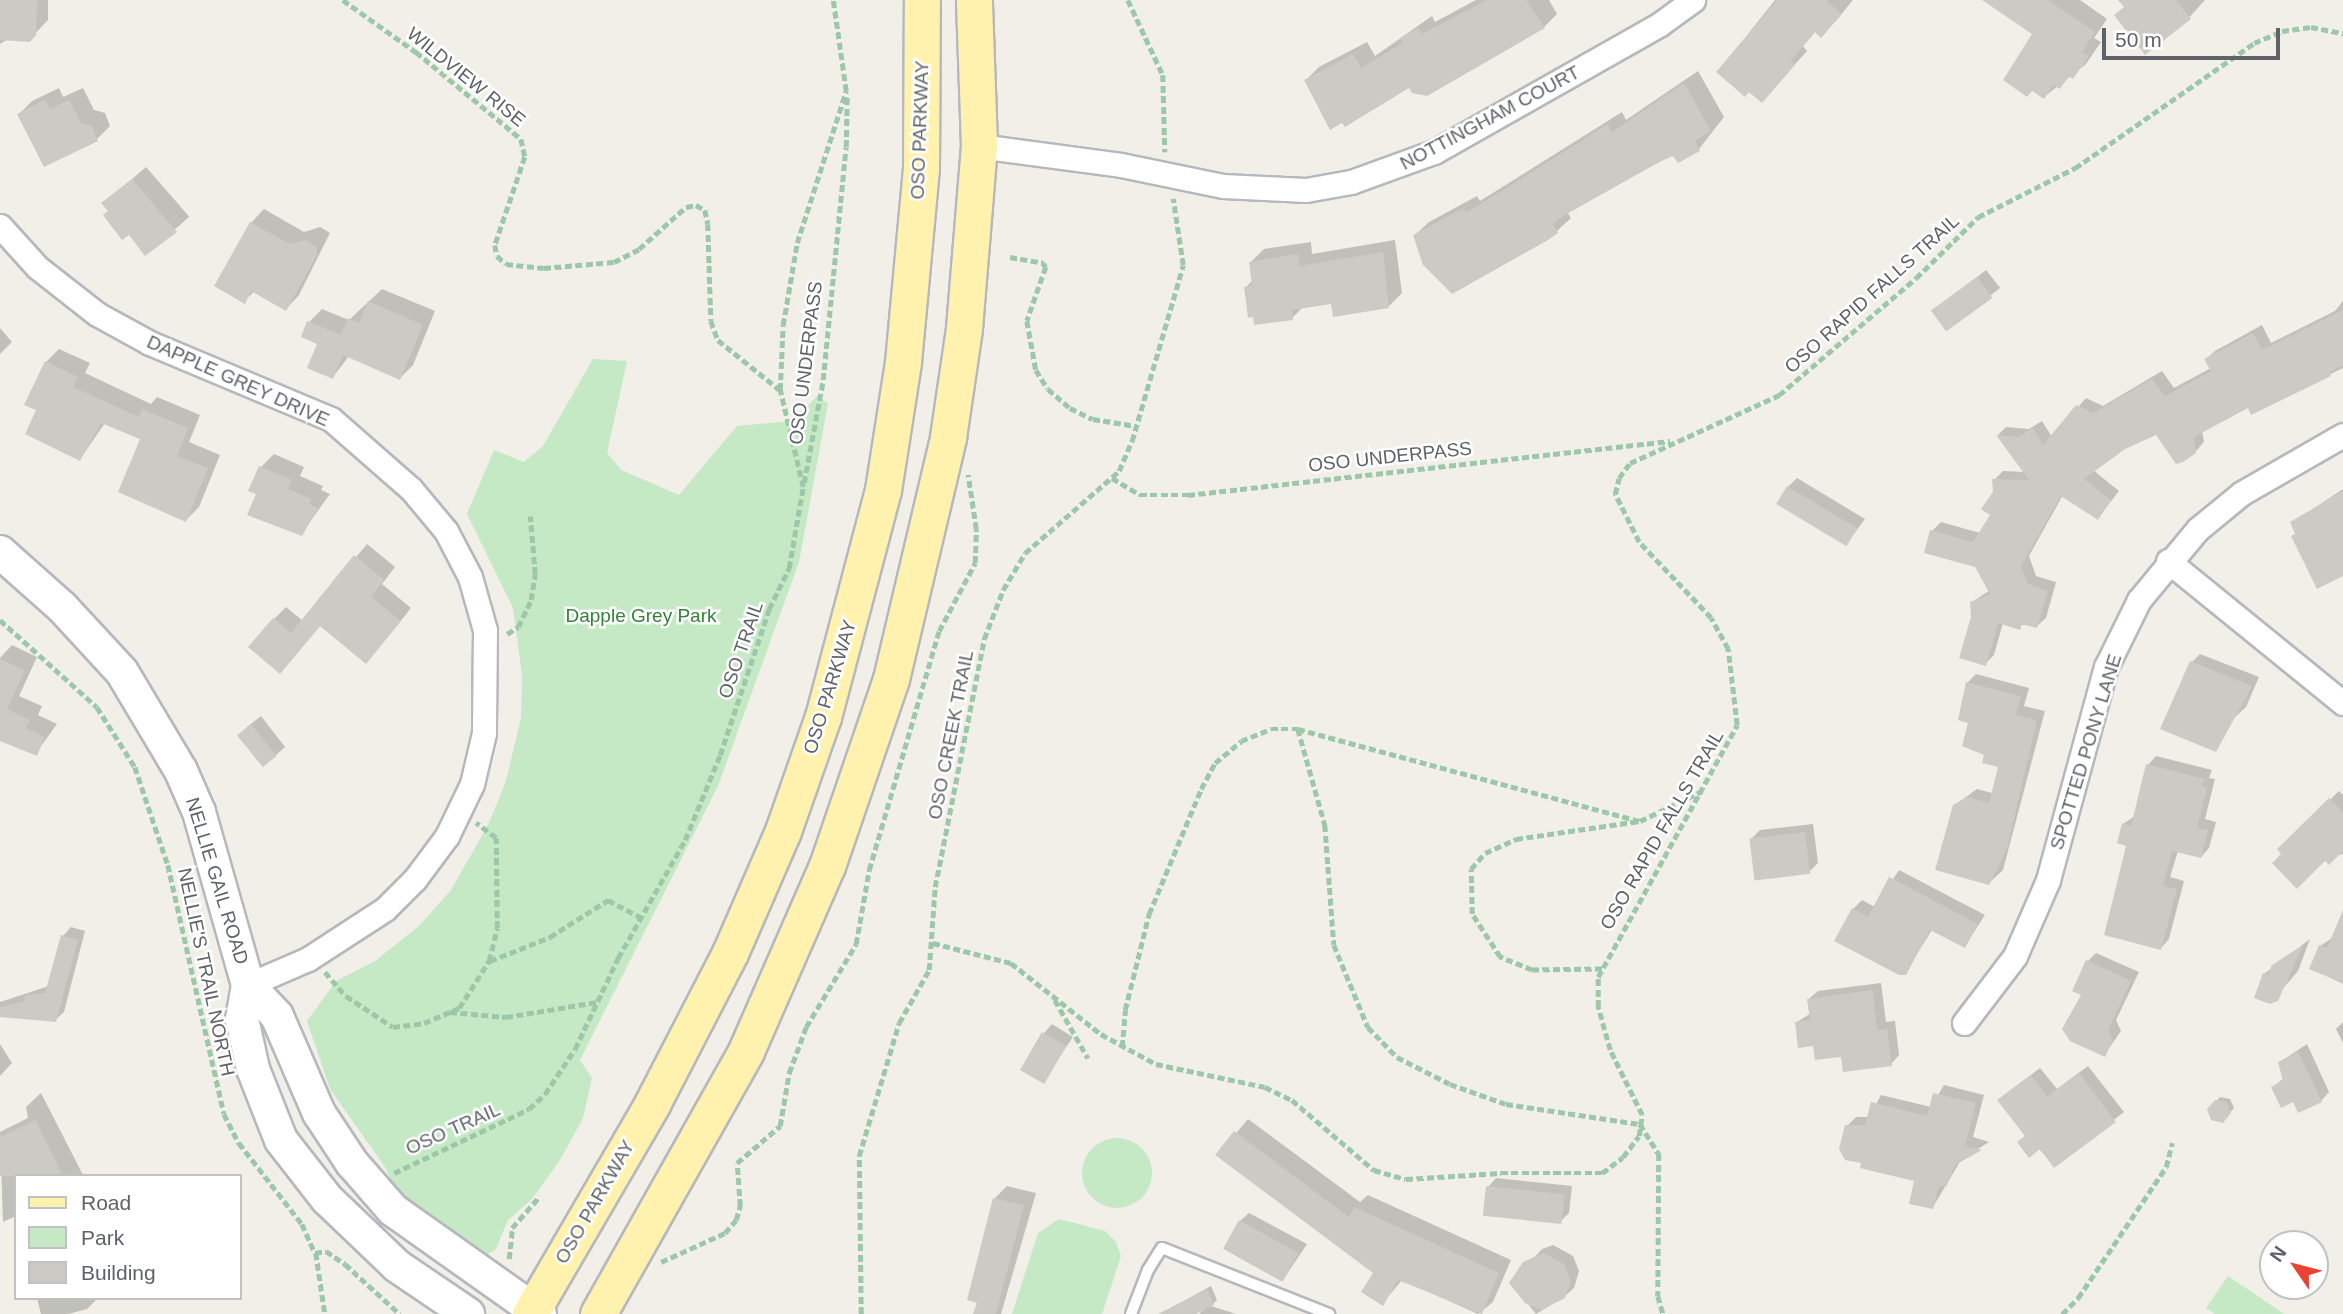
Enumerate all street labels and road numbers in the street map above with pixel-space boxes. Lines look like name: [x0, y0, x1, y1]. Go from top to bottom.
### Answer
street label: WILDVIEW RISE: [402, 22, 530, 132]
street label: OSO PARKWAY: [906, 60, 934, 200]
street label: NOTTINGHAM COURT: [1396, 61, 1584, 175]
street label: OSO RAPID FALLS TRAIL: [1780, 210, 1964, 378]
street label: OSO UNDERPASS: [785, 280, 827, 446]
street label: DAPPLE GREY DRIVE: [143, 330, 333, 432]
street label: OSO UNDERPASS: [1307, 437, 1473, 477]
street label: OSO TRAIL: [714, 598, 768, 702]
street label: OSO PARKWAY: [799, 617, 861, 757]
street label: OSO CREEK TRAIL: [923, 648, 979, 822]
street label: SPOTTED PONY LANE: [2045, 651, 2127, 853]
street label: OSO RAPID FALLS TRAIL: [1595, 726, 1729, 934]
street label: NELLIE GAIL ROAD: [181, 794, 253, 968]
street label: NELLIE'S TRAIL NORTH: [173, 865, 239, 1079]
street label: OSO TRAIL: [402, 1098, 504, 1160]
street label: OSO PARKWAY: [550, 1136, 640, 1268]

